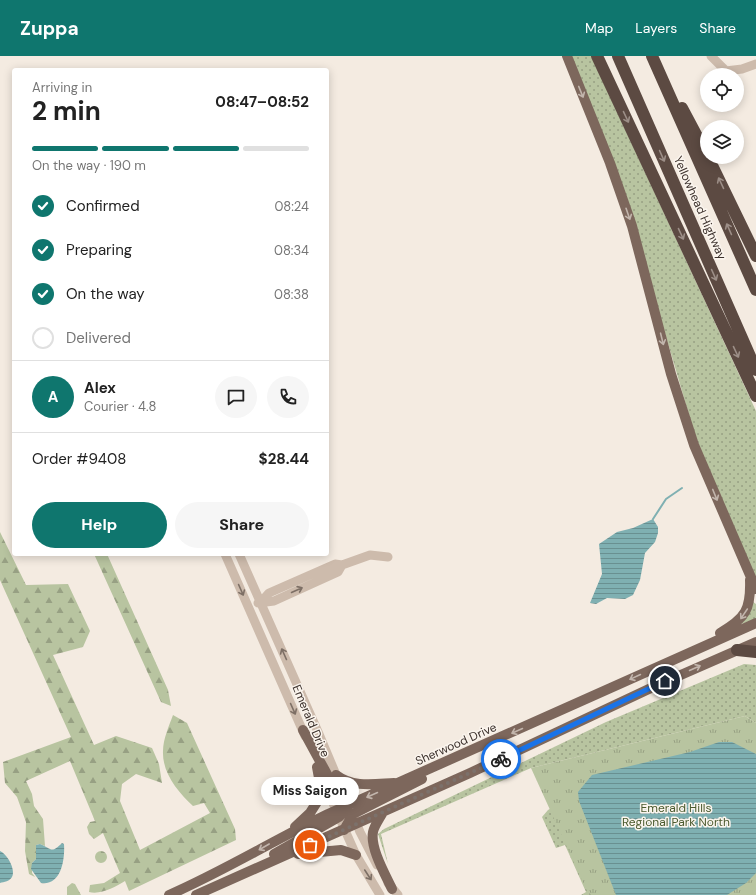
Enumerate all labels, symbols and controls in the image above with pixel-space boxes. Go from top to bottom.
text: Zuppa [20,16,79,41]
text: Map [585,19,613,37]
text: Layers [635,19,677,37]
text: Share [699,19,736,37]
map controls [700,68,744,164]
button: locate [700,68,744,112]
text: Arriving in [32,79,92,96]
one-way arrow [578,86,586,98]
text: 08:47–08:52 [215,92,309,112]
text: 2 min [32,94,101,128]
one-way arrow [623,110,630,122]
button: layers [700,120,744,164]
one-way arrow [659,149,666,161]
street label: Yellowhead Highway [670,154,730,263]
text: On the way · 190 m [32,157,146,174]
one-way arrow [716,178,724,190]
icon: check [32,195,54,217]
text: Confirmed [66,196,140,216]
text: 08:24 [274,198,309,215]
one-way arrow [624,207,632,219]
one-way arrow [725,223,732,235]
one-way arrow [678,228,685,240]
icon: check [32,239,54,261]
text: Preparing [66,240,132,260]
text: 08:34 [274,242,309,259]
one-way arrow [711,268,718,280]
icon: check [32,283,54,305]
text: On the way [66,284,145,304]
text: 08:38 [274,286,309,303]
text: Delivered [66,328,131,348]
one-way arrow [659,332,666,345]
one-way arrow [733,346,740,358]
button: chat [215,376,257,418]
button: phone [267,376,309,418]
text: Alex [84,378,116,398]
text: A [48,387,58,407]
text: Courier · 4.8 [84,398,156,415]
text: Order #9408 [32,449,126,469]
text: $28.44 [259,449,309,469]
one-way arrow [711,489,719,501]
button: Help [32,502,167,548]
button: Share [175,502,309,548]
one-way arrow [238,583,245,595]
one-way arrow [291,586,303,593]
one-way arrow [740,608,748,619]
one-way arrow [280,649,287,661]
pin [648,664,682,698]
one-way arrow [689,664,701,672]
icon: home [654,670,676,692]
one-way arrow [630,674,642,681]
street label: Emerald Drive [289,682,333,760]
one-way arrow [290,702,297,714]
street label: Sherwood Drive [413,719,499,769]
one-way arrow [511,728,523,735]
courier [481,739,521,779]
icon: bike [490,748,512,770]
callout: Miss Saigon [261,777,359,805]
text: Miss Saigon [273,782,347,799]
one-way arrow [367,791,379,799]
park label: Emerald Hills Regional Park North [622,800,730,830]
pin [293,828,327,862]
icon: bag [299,834,321,856]
one-way arrow [258,843,270,851]
one-way arrow [364,869,372,881]

